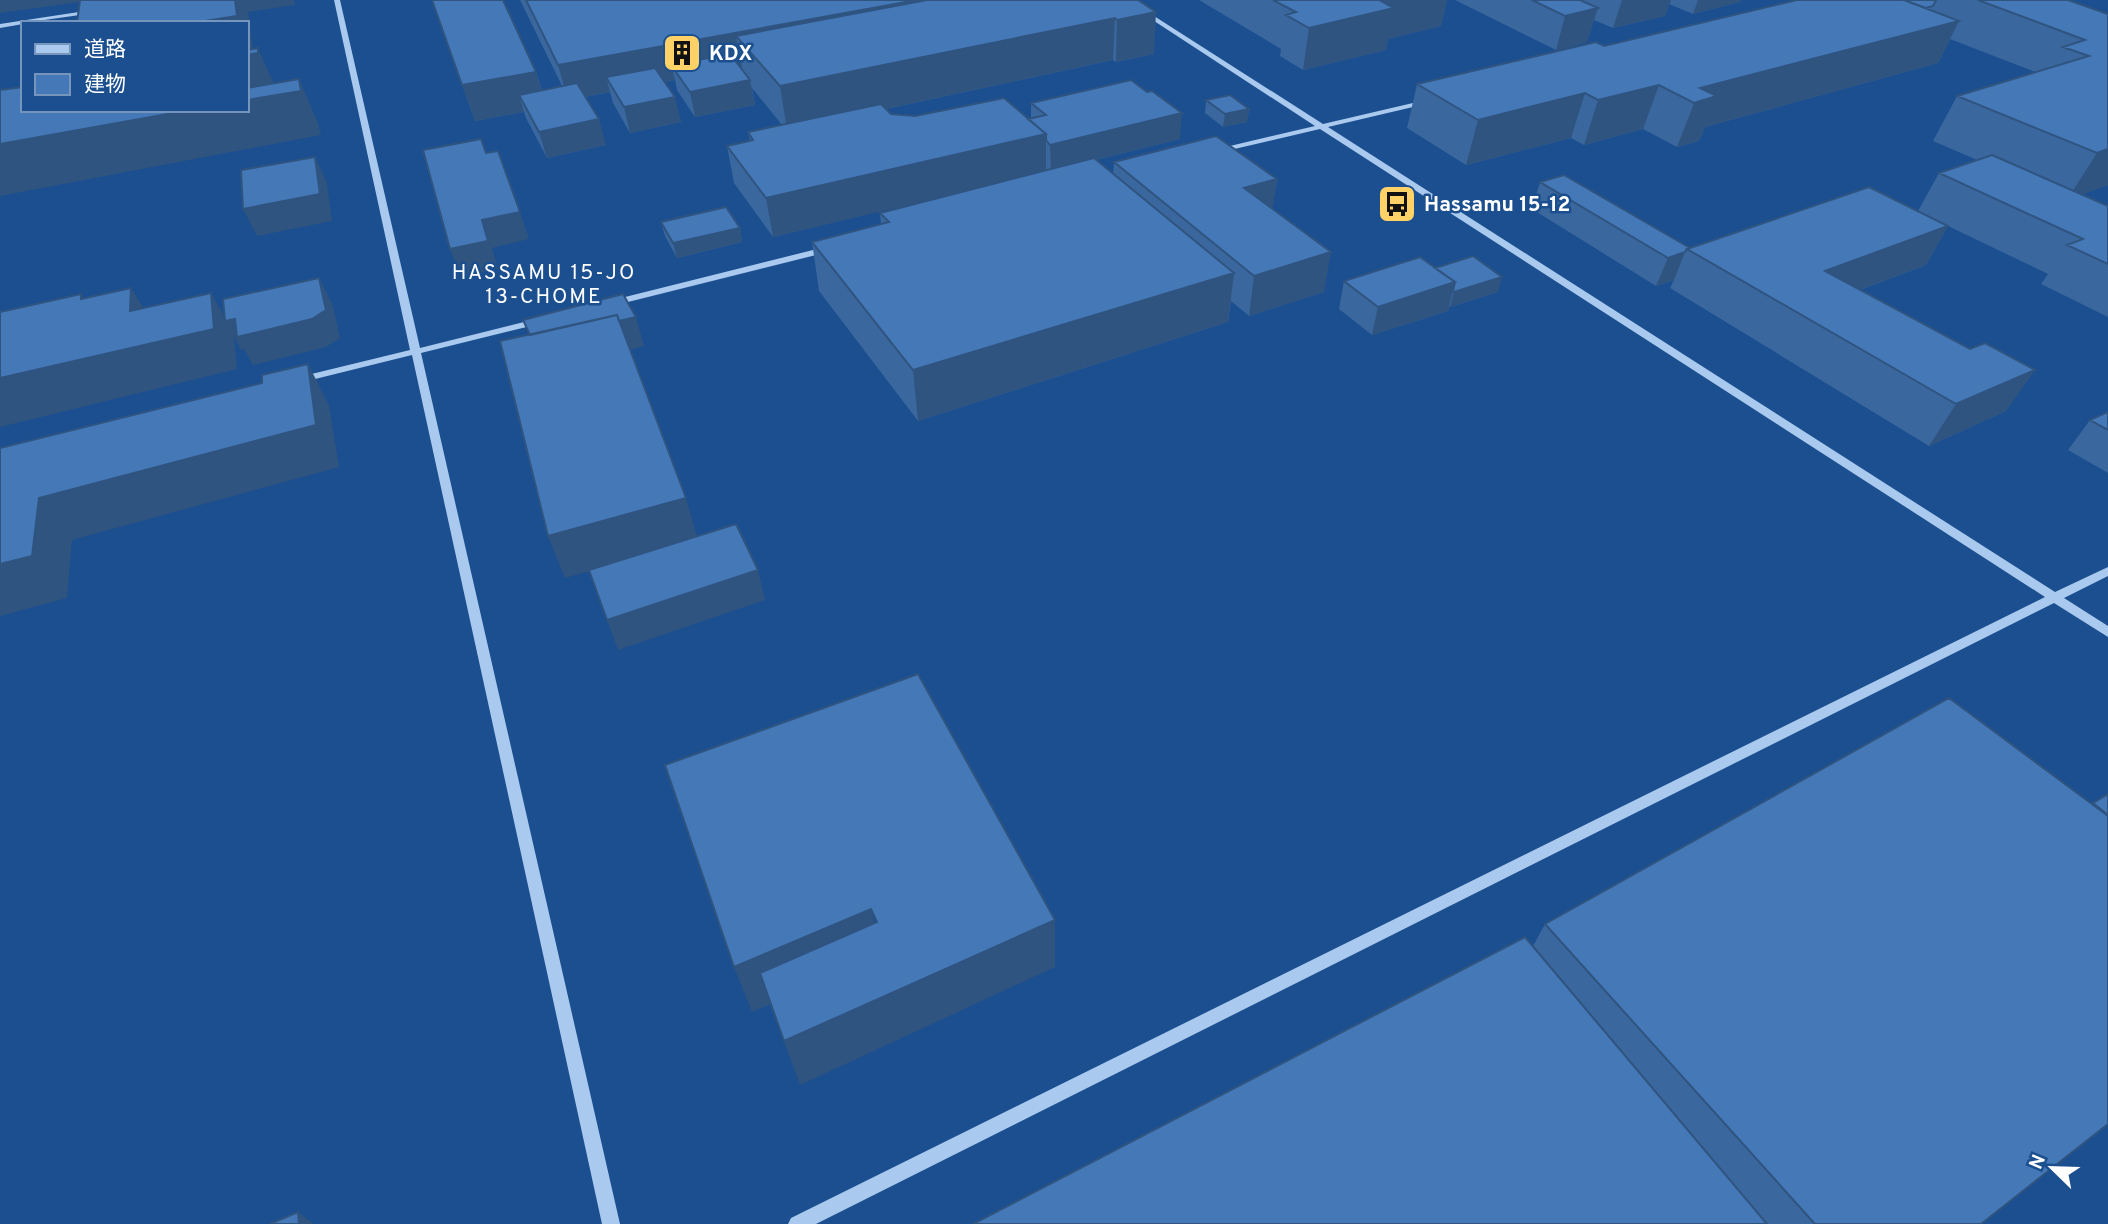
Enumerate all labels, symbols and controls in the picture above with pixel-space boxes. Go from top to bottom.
legend [21,21,248,112]
building icon: KDX [661,32,703,74]
text: 道路 [84,37,126,64]
place label: KDX [709,41,752,68]
text: 建物 [84,72,126,99]
bus stop icon: Hassamu 15-12 [1376,183,1418,225]
place label: Hassamu 15-12 [1424,192,1570,219]
district label: HASSAMU 15-JO 13-CHOME [452,260,636,311]
north arrow [2017,1133,2087,1203]
text: N [2024,1151,2052,1173]

